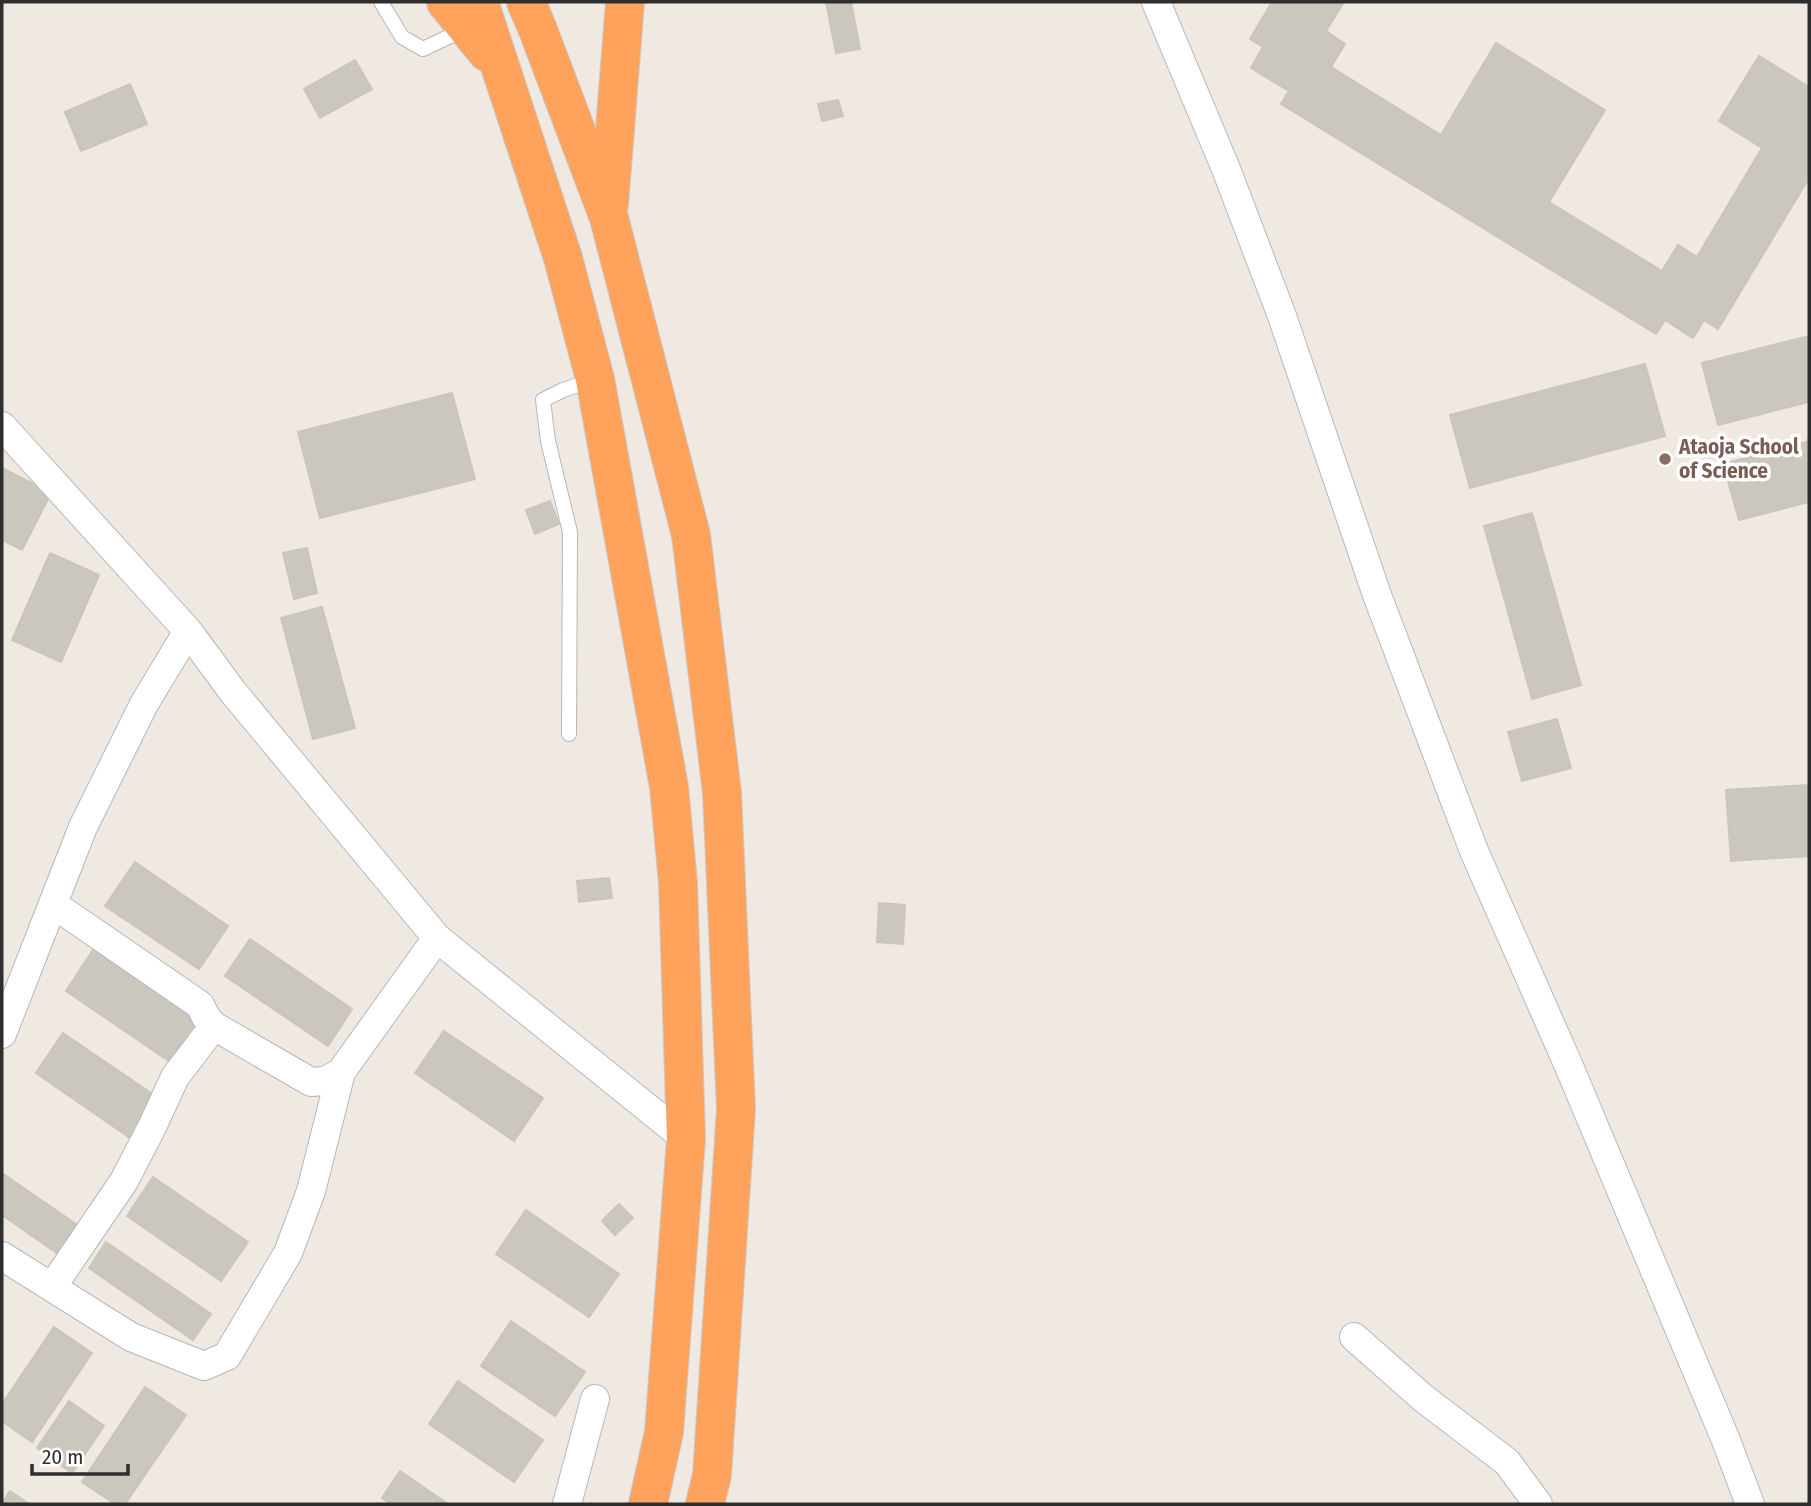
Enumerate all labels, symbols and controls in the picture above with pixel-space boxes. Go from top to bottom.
place label: Ataoja School of Science [1678,434,1799,484]
marker: Ataoja School of Science [1657,451,1673,467]
scale bar [32,1432,128,1476]
text: 20 m [42,1444,83,1470]

